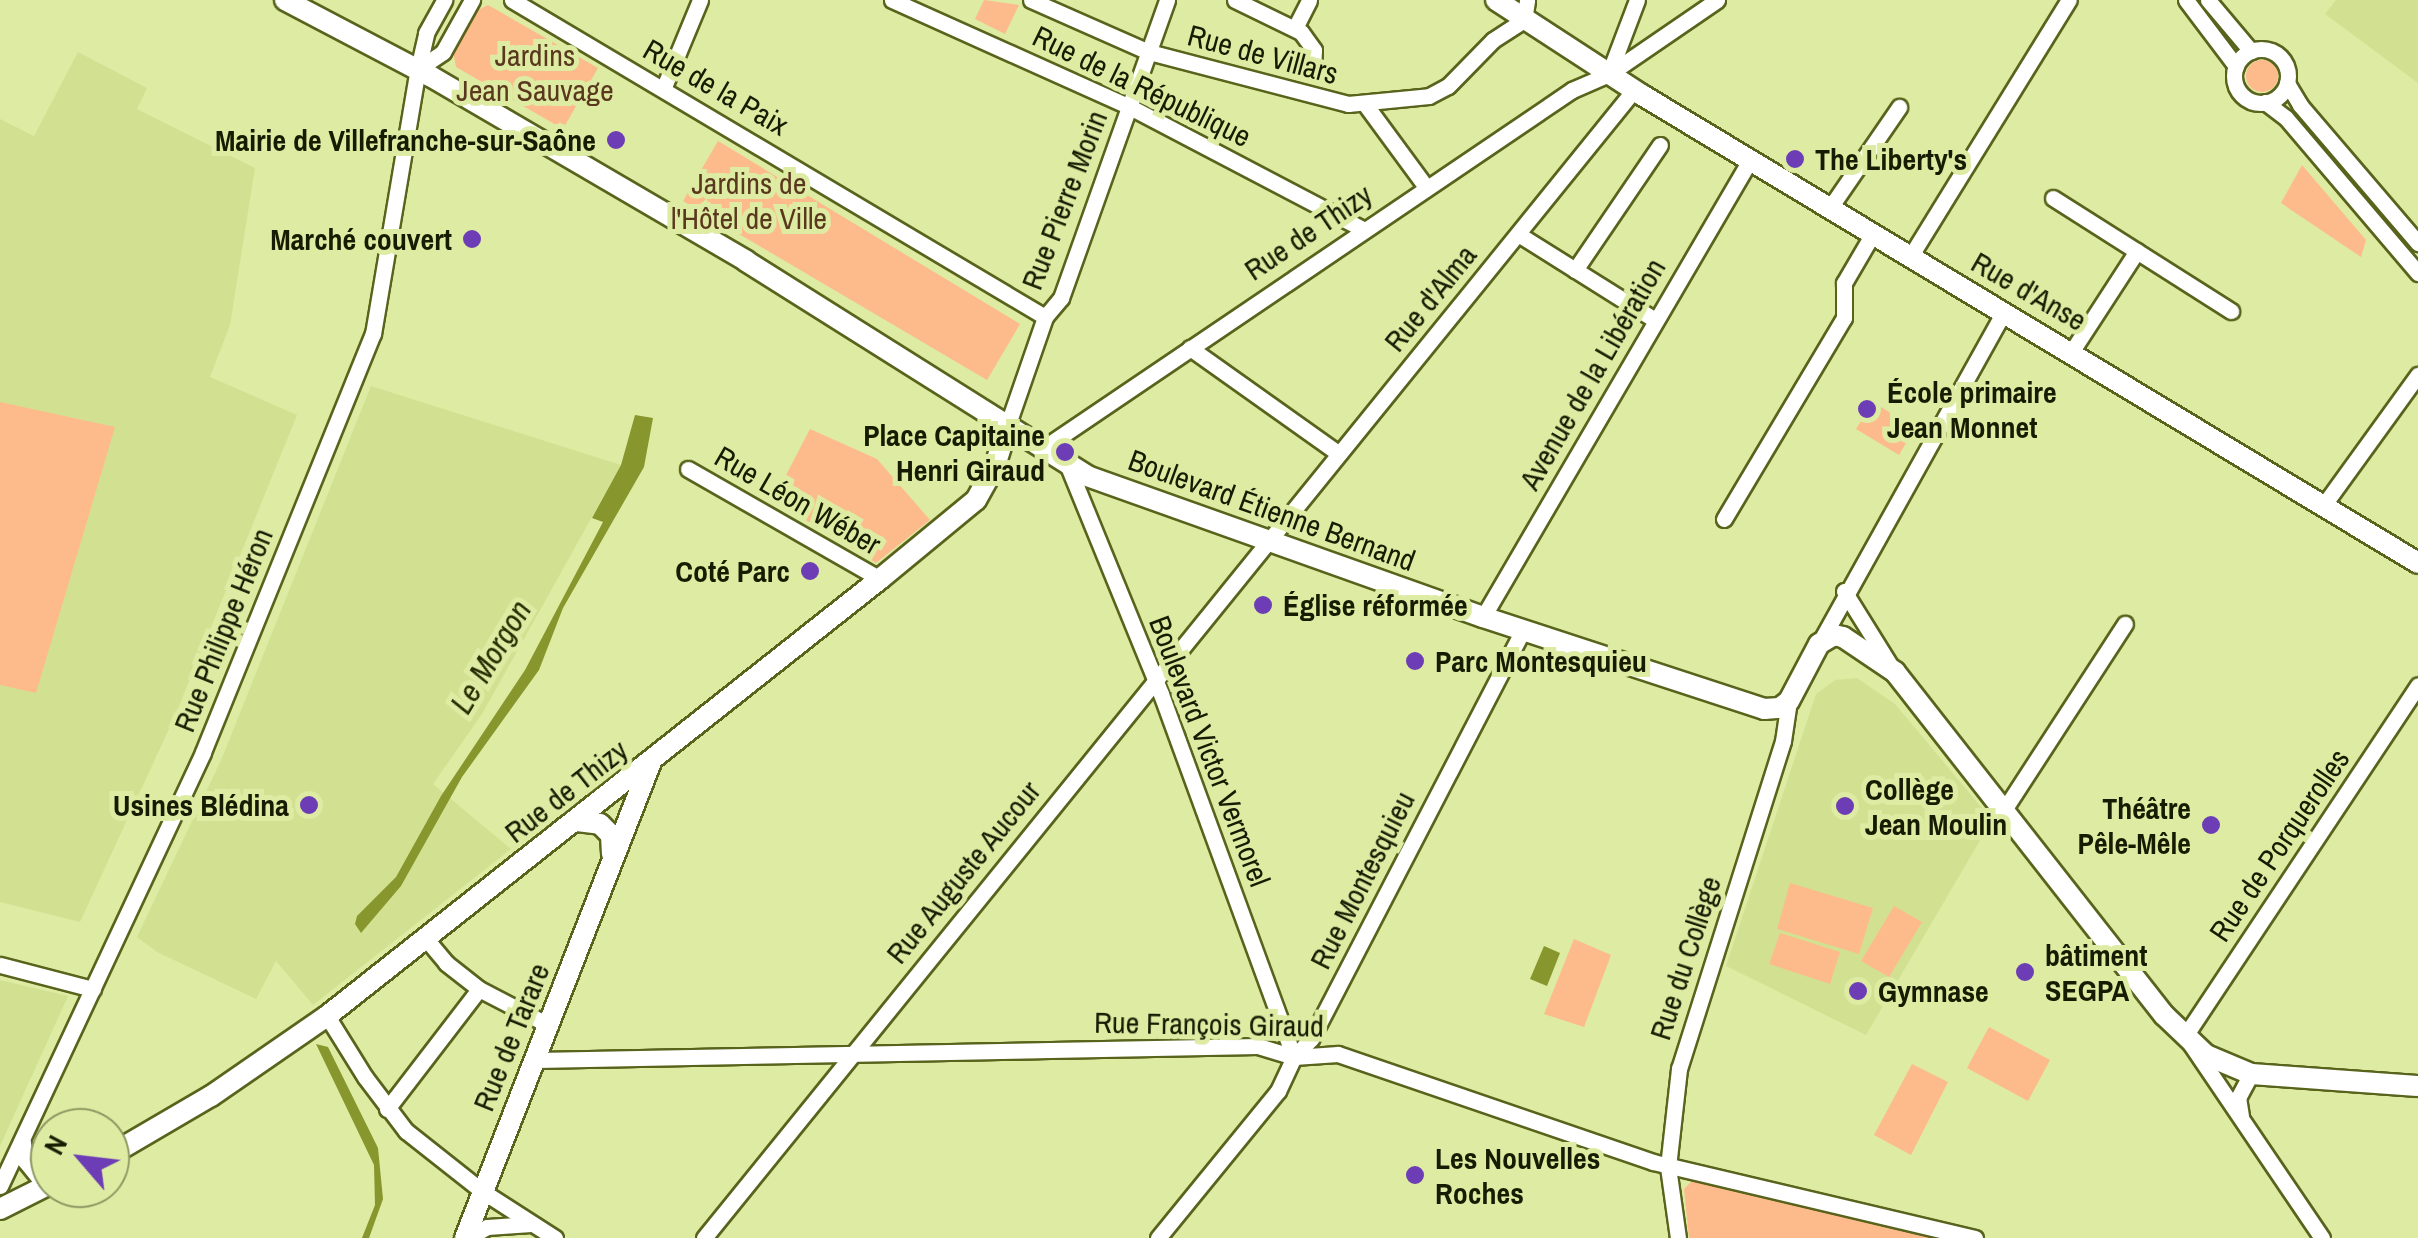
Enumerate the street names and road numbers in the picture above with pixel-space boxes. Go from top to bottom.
street label: Rue de Villars [1184,17,1342,91]
street label: Rue de la République [1027,18,1257,154]
street label: Rue de la Paix [637,31,795,143]
street label: Rue Pierre Morin [1013,105,1115,295]
street label: Rue de Thizy [1237,176,1379,288]
street label: Rue d'Alma [1376,238,1484,358]
street label: Rue d'Anse [1965,244,2093,338]
street label: Avenue de la Libération [1511,252,1673,496]
street label: Rue Léon Wéber [709,438,887,562]
street label: Boulevard Étienne Bernand [1124,441,1420,579]
street label: Rue Philippe Héron [166,523,280,737]
street label: Boulevard Victor Vermorel [1142,611,1278,891]
street label: Rue de Thizy [497,732,635,850]
street label: Rue de Porquerolles [2201,742,2357,948]
street label: Rue Auguste Aucour [878,772,1048,972]
street label: Rue Montesquieu [1302,785,1422,975]
street label: Rue du Collège [1642,872,1728,1044]
street label: Rue de Tarare [465,958,557,1116]
street label: Rue François Giraud [1094,1004,1324,1044]

